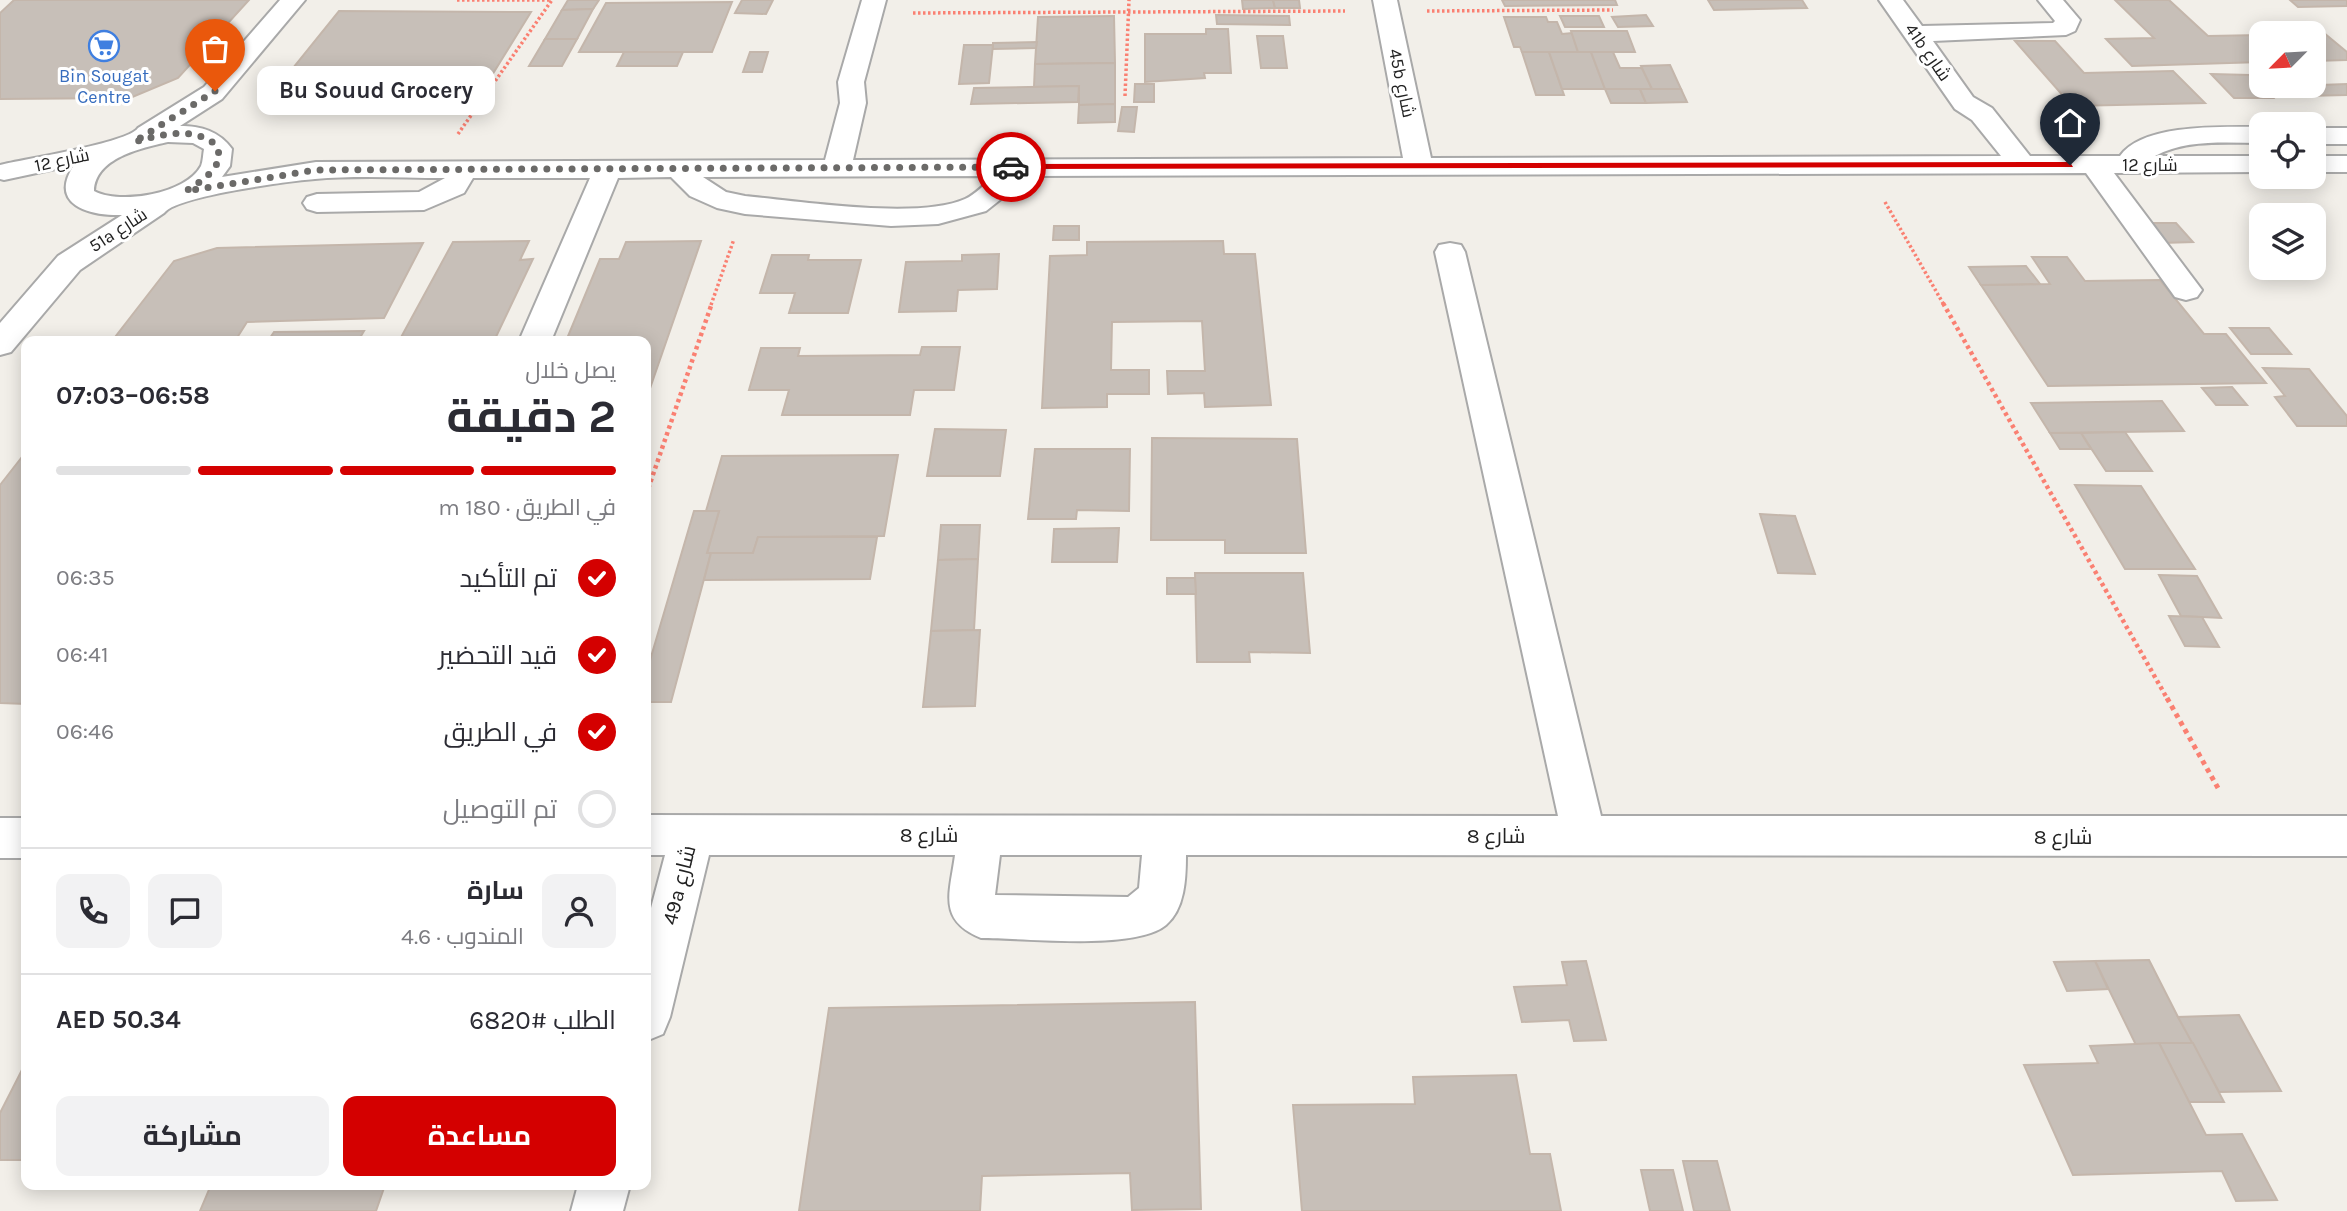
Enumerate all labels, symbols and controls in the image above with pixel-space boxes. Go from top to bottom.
pin [185,19,245,91]
street label: 41b شارع [1899,19,1956,86]
north arrow [2249,21,2326,98]
map controls [2249,21,2326,280]
supermarket icon: Bin Sougat Centre [87,29,121,63]
icon: bag [196,30,234,68]
street label: 45b شارع [1383,46,1420,120]
place label: Bin Sougat Centre [59,65,149,108]
callout: Bu Souud Grocery [257,66,495,116]
text: Bu Souud Grocery [279,77,473,104]
pin [2040,93,2100,165]
icon: home [2051,104,2089,142]
button: locate [2249,112,2326,189]
courier [976,132,1046,202]
street label: شارع 12 [33,143,92,178]
icon: car [992,148,1030,186]
street label: شارع 12 [2122,154,2178,177]
street label: 51a شارع [85,203,152,258]
button: layers [2249,203,2326,280]
text: يصل خلال [525,357,616,384]
text: 06:58–07:03 [56,380,210,411]
text: 2 دقيقة [446,390,616,444]
text: في الطريق · 180 m [438,494,616,521]
icon: check [578,559,616,597]
text: تم التأكيد [459,563,557,594]
text: 06:35 [56,564,115,591]
icon: check [578,636,616,674]
text: قيد التحضير [438,640,557,671]
text: 06:41 [56,641,109,668]
icon: check [578,713,616,751]
text: في الطريق [444,717,557,748]
text: 06:46 [56,718,114,745]
text: تم التوصيل [443,794,557,825]
street label: شارع 8 [900,823,958,849]
street label: شارع 8 [1467,824,1525,850]
street label: شارع 8 [2034,825,2092,851]
street label: 49a شارع [658,843,702,928]
button: phone [56,874,130,948]
button: chat [148,874,222,948]
button: person [542,874,616,948]
text: سارة [467,875,524,906]
text: المندوب · 4.6 [401,923,524,950]
text: AED 50.34 [56,1004,181,1035]
text: الطلب #6820 [469,1005,616,1036]
button: مشاركة [56,1096,329,1176]
button: مساعدة [343,1096,616,1176]

